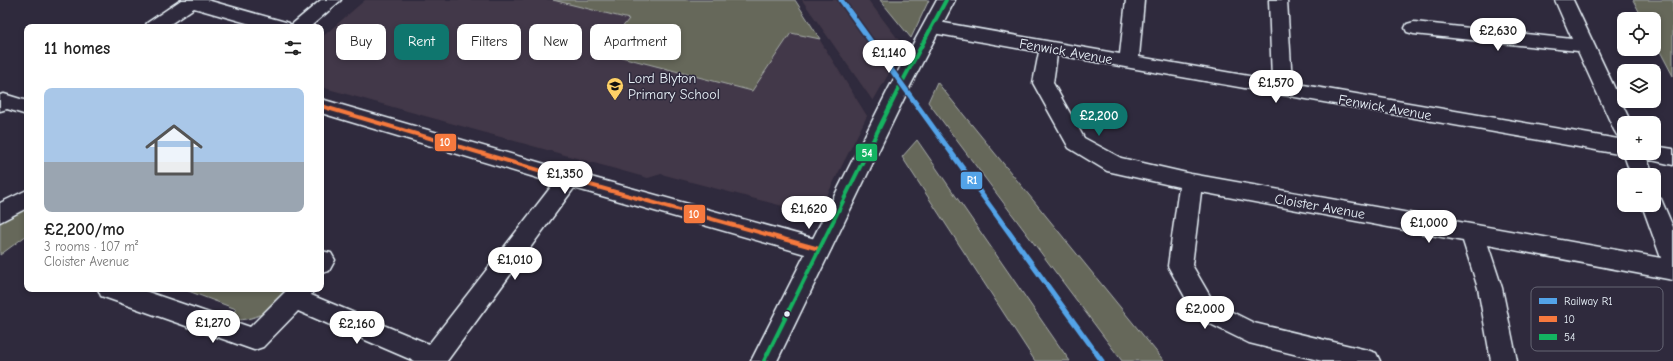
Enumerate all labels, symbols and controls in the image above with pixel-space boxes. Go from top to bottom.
map controls [1617,12,1661,212]
button: locate [1617,12,1661,56]
pin: £2,630 [1465,18,1531,52]
text: £2,630 [1479,23,1517,38]
chip: Buy [336,24,386,60]
chip: Rent [394,24,449,60]
chip: Filters [457,24,521,60]
chip: New [529,24,582,60]
chip: Apartment [590,24,681,60]
street label: Fenwick Avenue [1018,35,1114,68]
icon: filters [282,37,304,59]
text: 11 homes [44,39,110,58]
pin: £1,140 [856,40,922,74]
text: £1,140 [872,45,906,60]
button: layers [1617,64,1661,108]
place label: Lord Blyton Primary School [628,70,720,103]
pin: £1,570 [1243,70,1309,104]
text: £1,570 [1258,75,1294,90]
school or university icon: Lord Blyton Primary School [605,76,625,101]
street label: Fenwick Avenue [1337,91,1433,124]
pin: £2,200 [1066,103,1132,137]
text: £2,200 [1080,108,1118,123]
icon: home [138,114,210,186]
button: + [1617,116,1661,160]
line badge: 10 [434,133,457,152]
text: 10 [440,136,450,149]
line badge: 54 [855,143,878,162]
text: 54 [862,147,873,160]
pin: £1,350 [532,161,598,195]
text: £1,350 [547,166,583,181]
button: − [1617,168,1661,212]
line badge: R1 [960,171,983,190]
text: R1 [967,174,977,187]
street label: Cloister Avenue [1273,190,1366,223]
pin: £1,620 [776,196,842,230]
text: £1,620 [791,201,827,216]
line badge: 10 [683,204,706,224]
text: 10 [689,208,699,221]
pin: £1,000 [1396,210,1462,244]
text: £1,000 [1410,215,1448,230]
text: £2,200/mo [44,220,125,239]
text: 3 rooms · 107 m² [44,239,138,254]
pin: £1,010 [482,247,548,281]
text: £1,010 [497,252,533,267]
text: Cloister Avenue [44,254,129,269]
legend [1531,287,1663,351]
text: Railway R1 [1564,295,1613,308]
pin: £2,000 [1172,296,1238,330]
text: £2,000 [1185,301,1225,316]
unlabelled marker [782,309,792,319]
pin: £1,270 [180,310,246,344]
pin: £2,160 [324,311,390,345]
text: 10 [1564,313,1575,326]
text: £1,270 [195,315,231,330]
text: £2,160 [339,316,375,331]
text: 54 [1564,331,1575,344]

